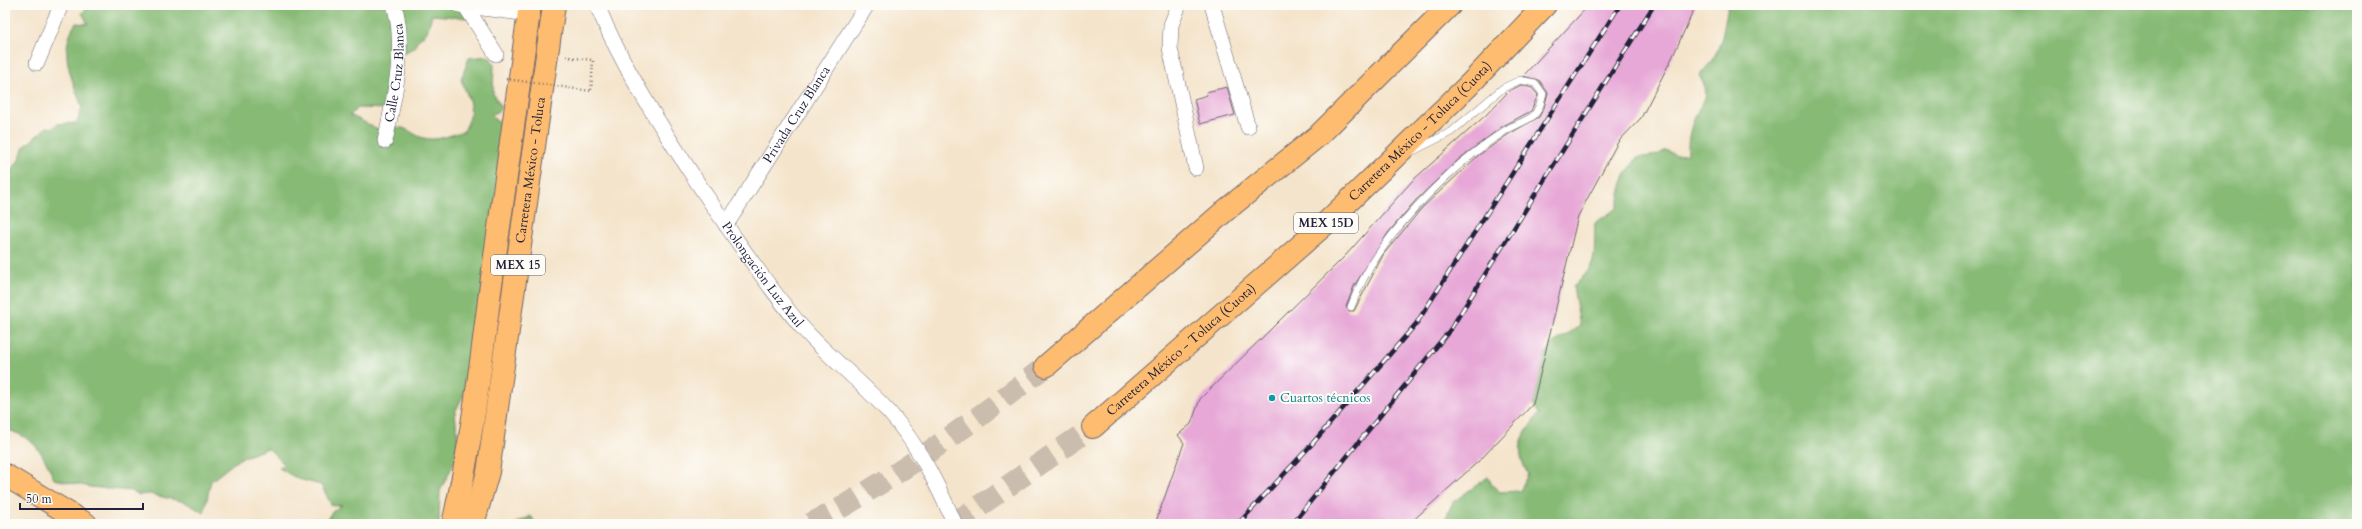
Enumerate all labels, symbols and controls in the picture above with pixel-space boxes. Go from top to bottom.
street label: Calle Cruz Blanca [380,22,409,124]
street label: Carretera México - Toluca (Cuota) [1345,58,1496,205]
street label: Privada Cruz Blanca [759,62,835,167]
street label: Carretera México - Toluca [511,95,550,244]
road number: MEX 15D [1294,213,1358,233]
street label: Prolongación Luz Azul [717,218,808,332]
road number: MEX 15 [491,255,545,275]
street label: Carretera México - Toluca (Cuota) [1102,280,1260,420]
place label: Cuartos técnicos [1280,389,1371,407]
marker: Cuartos técnicos [1267,393,1277,403]
scale bar [20,485,143,511]
text: 50 m [26,491,53,507]

